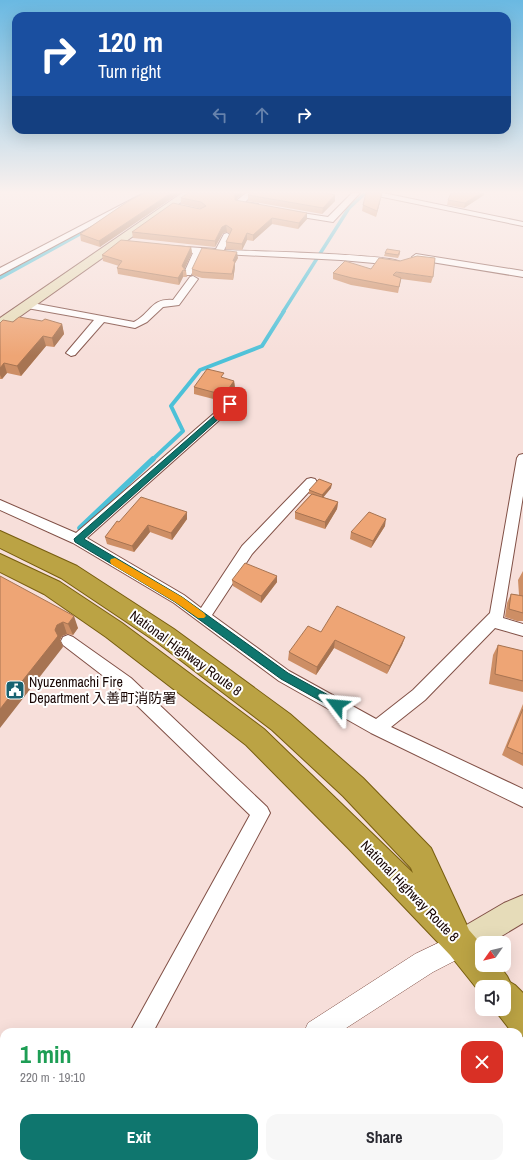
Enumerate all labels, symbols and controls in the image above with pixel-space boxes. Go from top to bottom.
text: 120 m [98,23,163,61]
icon: right [32,28,84,80]
text: Turn right [98,59,161,84]
icon: left [209,104,231,126]
icon: ahead [251,104,273,126]
icon: right [293,104,315,126]
pin [213,387,247,421]
icon: arrive [219,393,241,415]
street label: National Highway Route 8 [126,606,246,700]
place label: Nyuzenmachi Fire Department 入善町消防署 [29,673,176,707]
public building icon: Nyuzenmachi Fire Department 入善町消防署 [4,679,26,701]
position arrow [316,684,358,726]
street label: National Highway Route 8 [357,837,463,945]
north arrow [475,936,511,972]
map controls [475,936,511,1016]
button: sound [475,980,511,1016]
text: 1 min [20,1038,71,1070]
button: close [461,1041,503,1083]
text: 220 m · 19:10 [20,1069,85,1086]
button: Exit [20,1114,258,1160]
button: Share [266,1114,503,1160]

